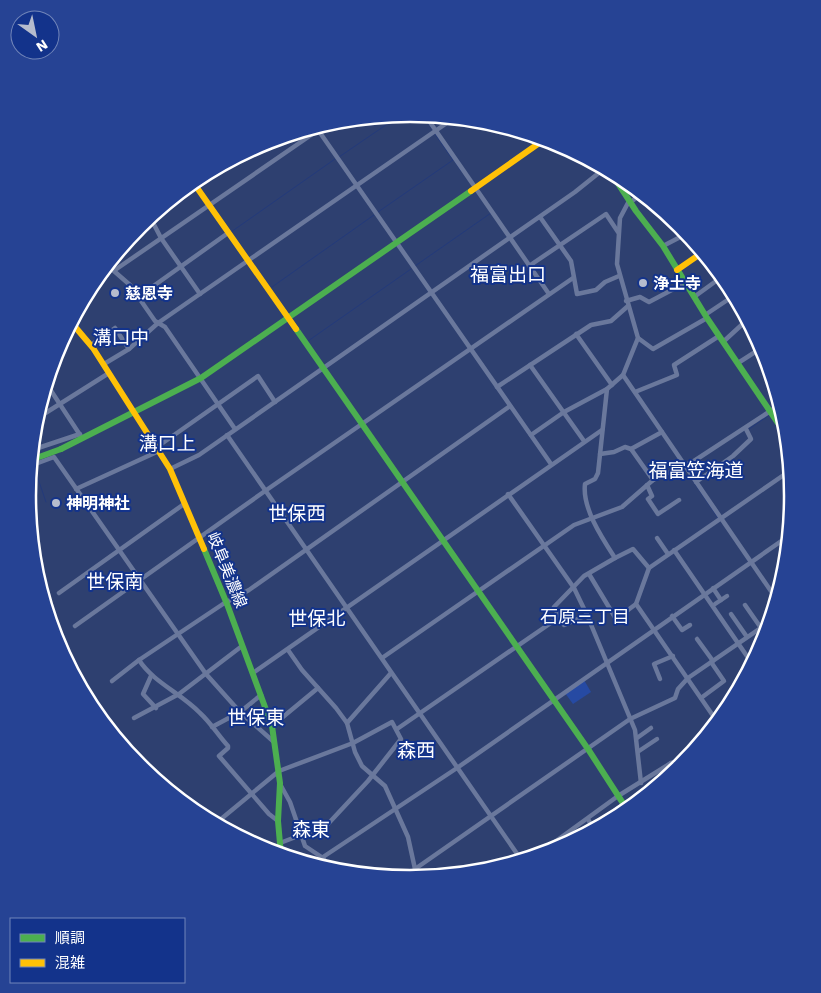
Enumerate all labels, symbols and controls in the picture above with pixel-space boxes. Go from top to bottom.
north arrow [10,10,60,60]
text: N [33,36,51,55]
district label: 福富出口 [470,263,546,286]
place label: 浄土寺 [653,274,701,293]
marker: 浄土寺 [637,277,649,289]
place label: 慈恩寺 [125,284,173,303]
marker: 慈恩寺 [109,287,121,299]
district label: 溝口中 [92,326,150,349]
district label: 溝口上 [138,432,196,455]
district label: 福富笠海道 [648,459,744,482]
place label: 神明神社 [66,494,130,513]
marker: 神明神社 [50,497,62,509]
district label: 世保西 [268,502,326,525]
street label: 岐阜美濃線 [203,529,251,611]
district label: 世保南 [86,570,144,593]
district label: 石原三丁目 [540,606,630,627]
district label: 世保北 [288,607,346,630]
district label: 世保東 [227,706,285,729]
district label: 森西 [397,739,435,762]
district label: 森東 [292,818,330,841]
legend [10,918,185,983]
text: 順調 [55,929,85,947]
text: 混雑 [55,954,85,972]

